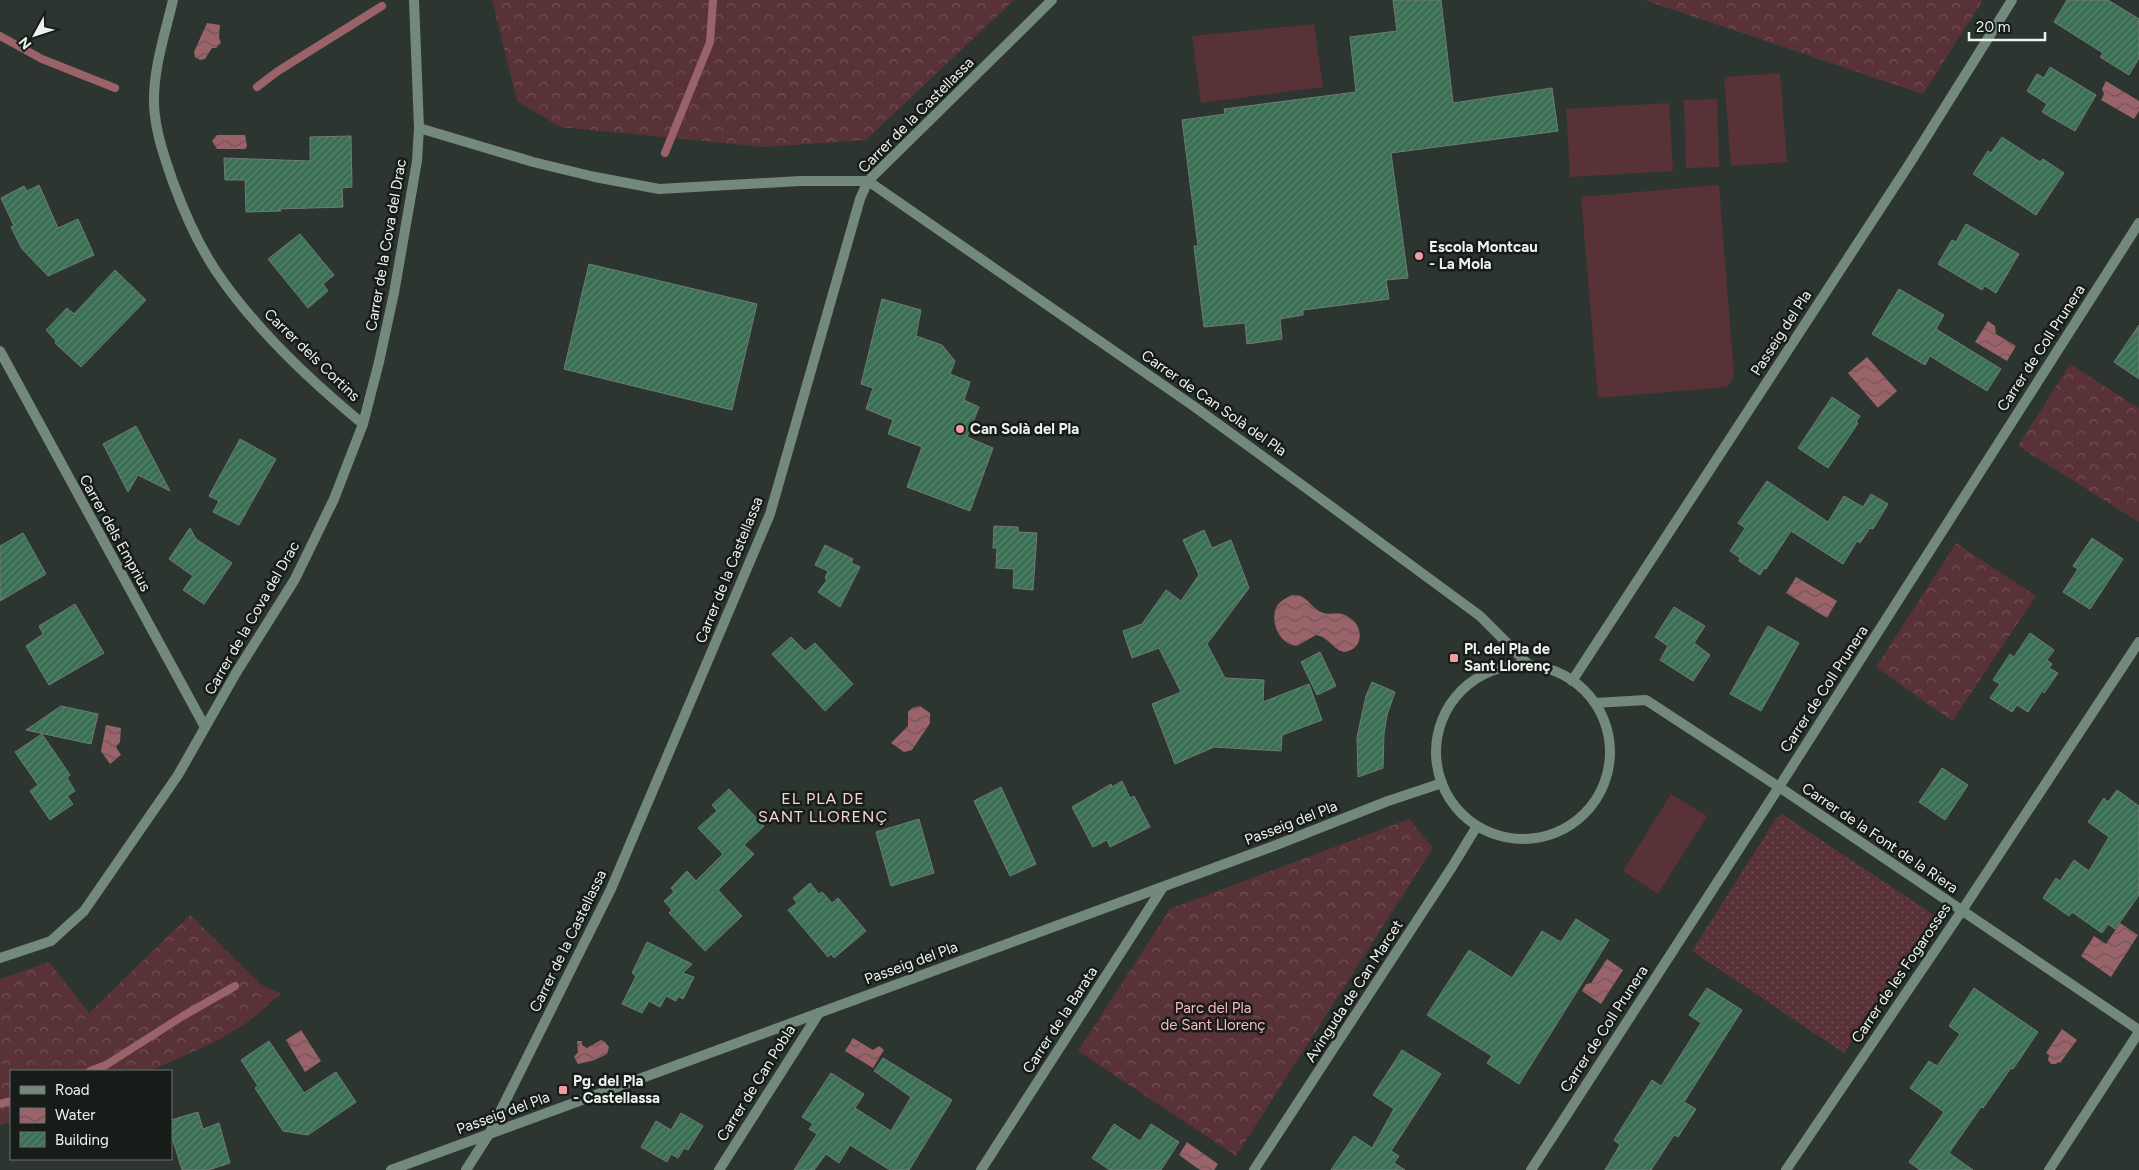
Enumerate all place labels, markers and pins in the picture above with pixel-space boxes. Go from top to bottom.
place label: Escola Montcau - La Mola [1429,238,1538,273]
marker: Escola Montcau - La Mola [1413,250,1425,262]
place label: Can Solà del Pla [970,420,1079,438]
marker: Can Solà del Pla [954,423,966,435]
place label: Pl. del Pla de Sant Llorenç [1464,640,1551,675]
marker: Pl. del Pla de Sant Llorenç [1448,652,1460,664]
place label: Pg. del Pla - Castellassa [573,1072,660,1107]
marker: Pg. del Pla - Castellassa [557,1084,569,1096]

